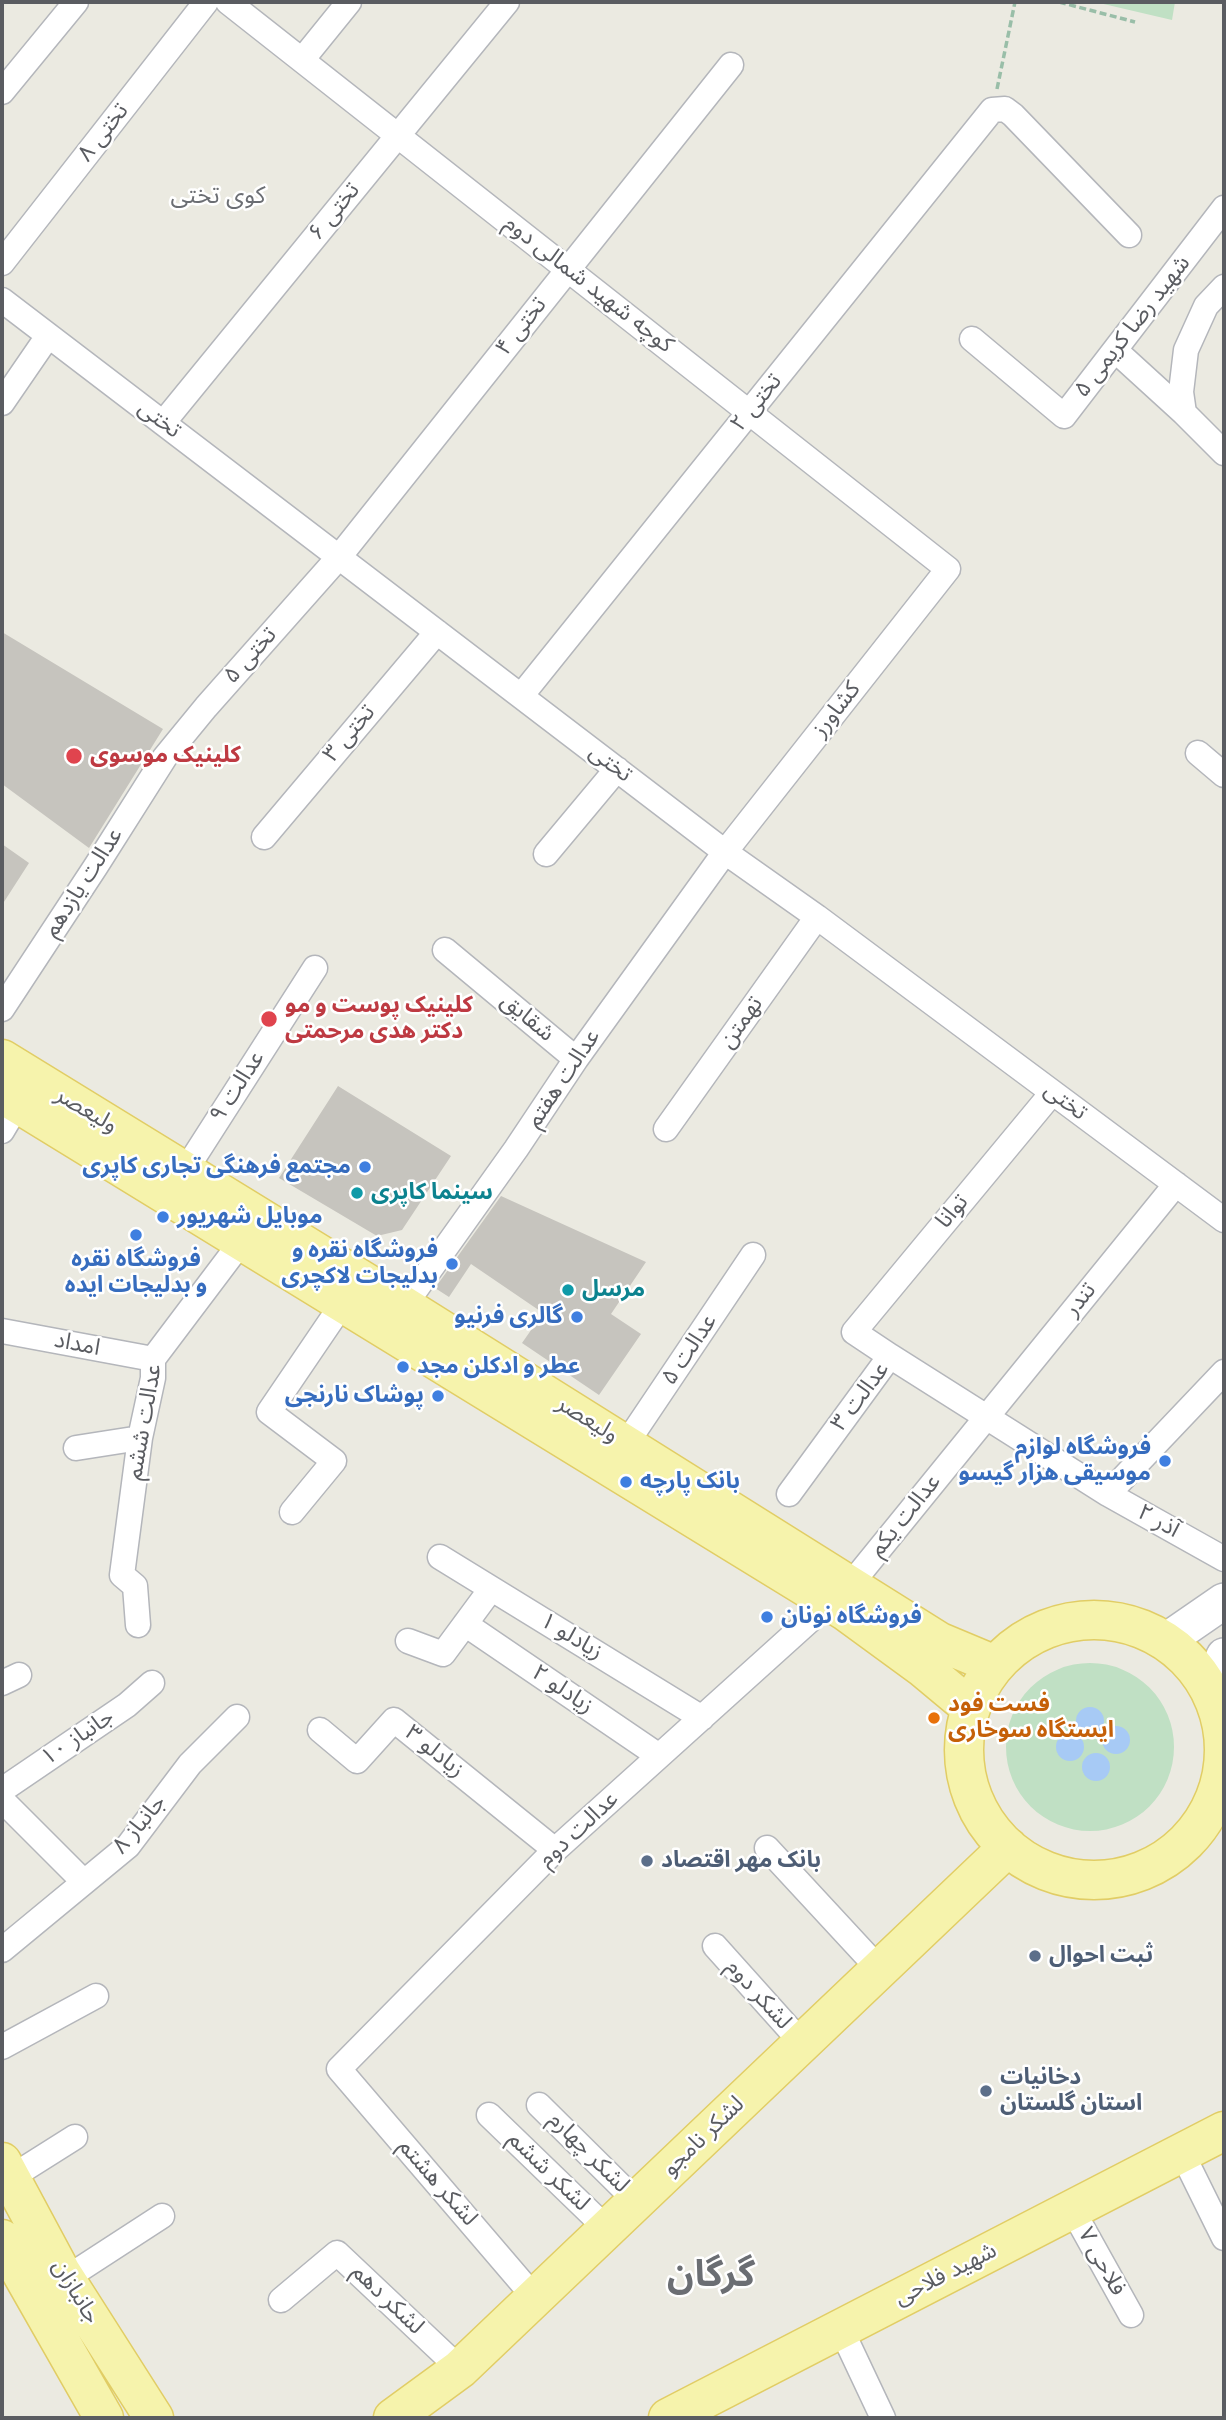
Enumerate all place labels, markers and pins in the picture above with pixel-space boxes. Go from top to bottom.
place label: کلینیک موسوی [90,742,241,770]
marker: کلینیک موسوی [64,746,84,766]
place label: کلینیک پوست و مو دکتر هدی مرحمتی [285,992,473,1046]
marker: کلینیک پوست و مو دکتر هدی مرحمتی [259,1009,279,1029]
place label: مجتمع فرهنگی تجاری کاپری [82,1153,351,1181]
marker: مجتمع فرهنگی تجاری کاپری [357,1159,373,1175]
place label: سینما کاپری [371,1179,493,1207]
marker: سینما کاپری [349,1185,365,1201]
place label: موبایل شهریور [177,1203,323,1231]
marker: موبایل شهریور [155,1209,171,1225]
marker: فروشگاه نقره و بدلیجات ایده [128,1227,144,1243]
place label: فروشگاه نقره و بدلیجات لاکچری [281,1237,438,1291]
place label: فروشگاه نقره و بدلیجات ایده [65,1246,207,1300]
marker: فروشگاه نقره و بدلیجات لاکچری [444,1256,460,1272]
place label: مرسل [582,1276,645,1304]
marker: مرسل [560,1282,576,1298]
place label: گالری فرنیو [454,1303,563,1331]
marker: گالری فرنیو [569,1309,585,1325]
place label: عطر و ادکلن مجد [417,1353,580,1381]
marker: عطر و ادکلن مجد [395,1359,411,1375]
place label: پوشاک نارنجی [285,1382,424,1410]
marker: پوشاک نارنجی [430,1388,446,1404]
place label: فروشگاه لوازم موسیقی هزار گیسو [958,1434,1151,1488]
marker: فروشگاه لوازم موسیقی هزار گیسو [1157,1453,1173,1469]
place label: بانک پارچه [640,1468,740,1496]
marker: بانک پارچه [618,1474,634,1490]
place label: فروشگاه نونان [781,1603,922,1631]
marker: فروشگاه نونان [759,1609,775,1625]
place label: فست فود ایستگاه سوخاری [948,1691,1114,1745]
marker: فست فود ایستگاه سوخاری [926,1710,942,1726]
place label: بانک مهر اقتصاد [661,1847,821,1875]
marker: بانک مهر اقتصاد [639,1853,655,1869]
place label: ثبت احوال [1049,1942,1153,1970]
marker: ثبت احوال [1027,1948,1043,1964]
place label: دخانیات استان گلستان [1000,2064,1142,2118]
marker: دخانیات استان گلستان [978,2083,994,2099]

